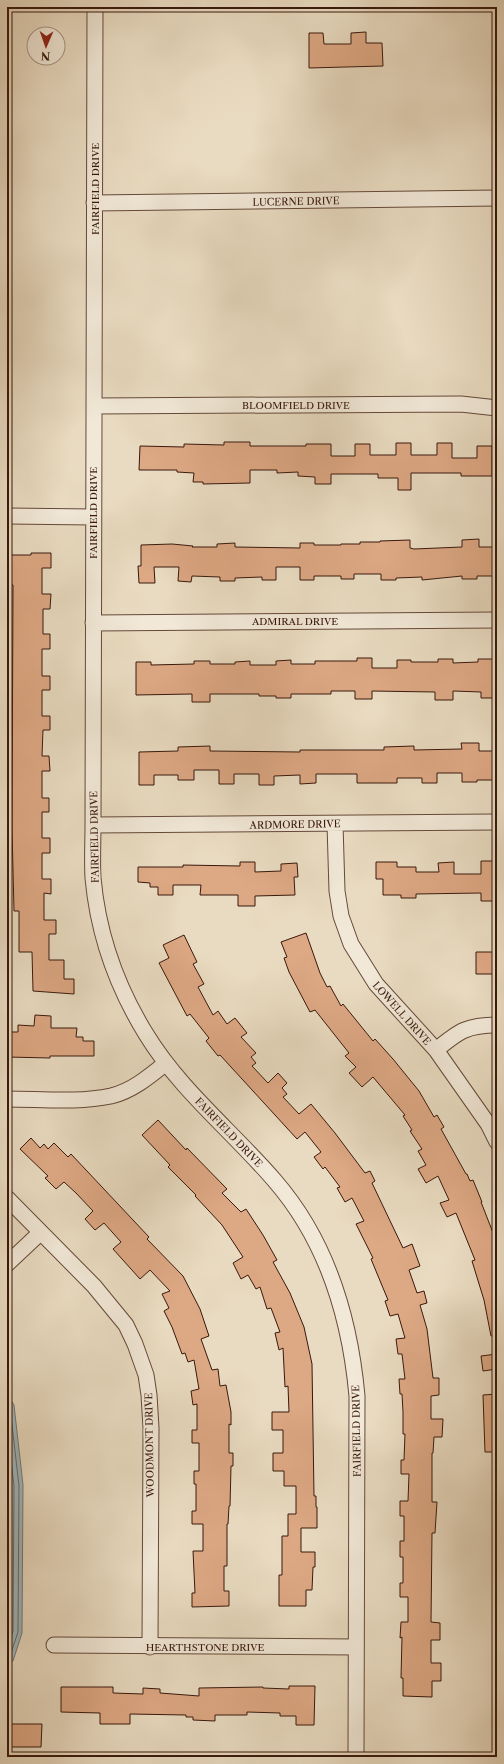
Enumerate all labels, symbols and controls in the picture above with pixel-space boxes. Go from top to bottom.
north arrow [26,26,66,66]
text: N [40,49,51,63]
street label: FAIRFIELD DRIVE [89,143,102,235]
street label: LUCERNE DRIVE [252,194,340,209]
street label: BLOOMFIELD DRIVE [242,399,350,412]
street label: FAIRFIELD DRIVE [87,467,100,559]
street label: ADMIRAL DRIVE [251,615,338,628]
street label: FAIRFIELD DRIVE [87,791,102,883]
street label: ARDMORE DRIVE [248,817,341,832]
street label: LOWELL DRIVE [370,979,434,1048]
street label: FAIRFIELD DRIVE [192,1095,265,1170]
street label: FAIRFIELD DRIVE [349,1385,364,1477]
street label: WOODMONT DRIVE [142,1392,157,1498]
street label: HEARTHSTONE DRIVE [146,1641,264,1654]

